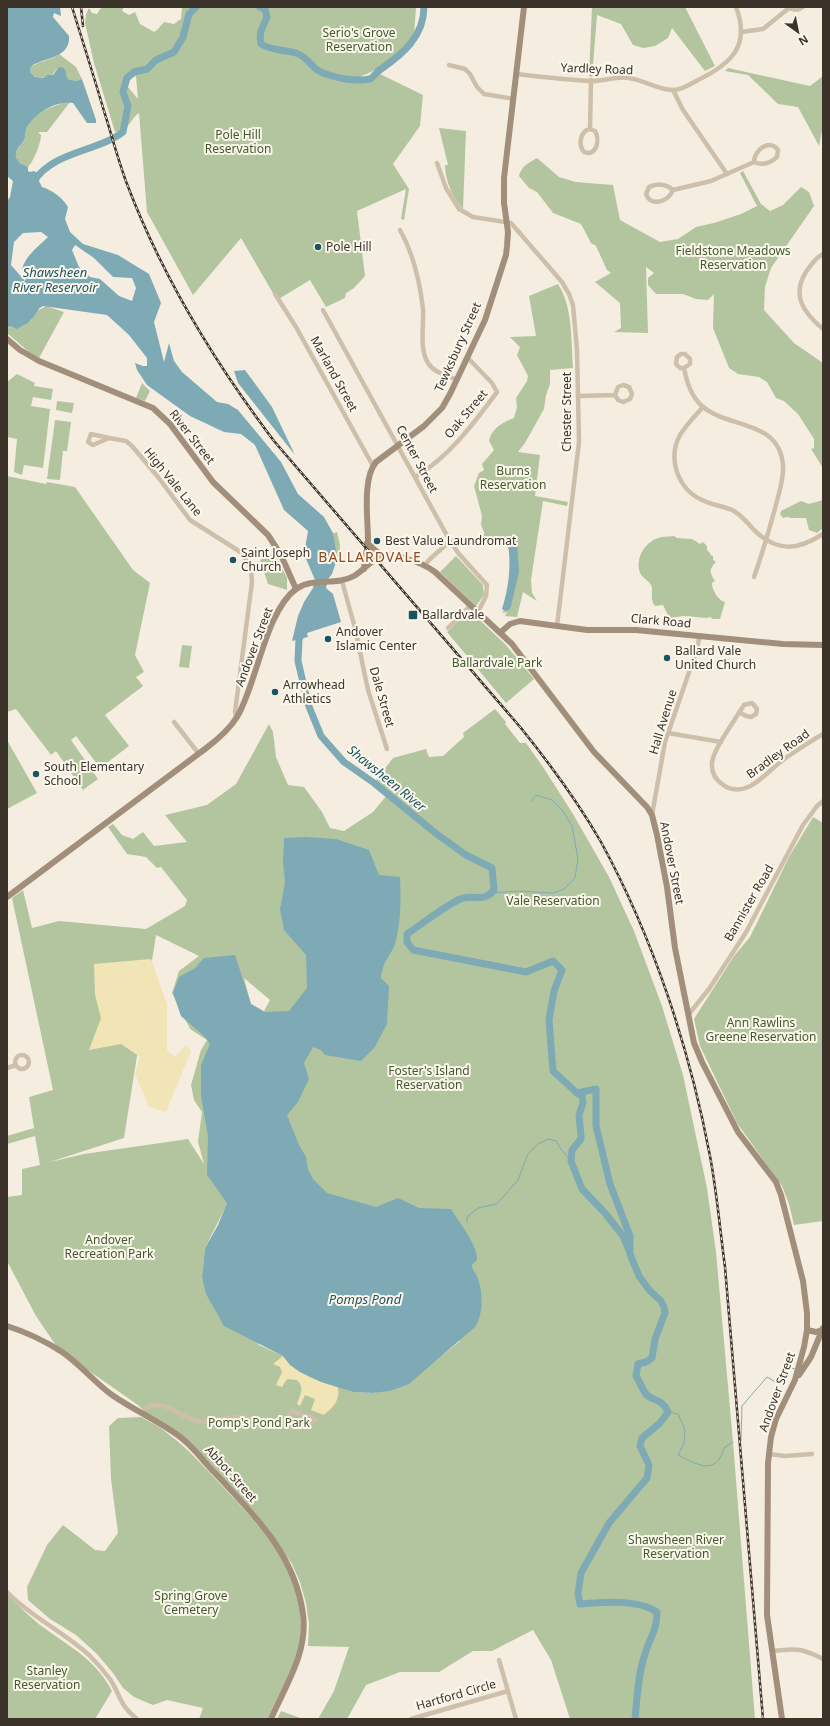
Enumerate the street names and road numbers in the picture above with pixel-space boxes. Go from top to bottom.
street label: Yardley Road [560,59,634,78]
street label: Tewksbury Street [430,299,485,394]
street label: Marland Street [307,333,363,415]
street label: Chester Street [558,371,575,452]
street label: Oak Street [440,385,492,442]
street label: River Street [166,406,220,468]
street label: Center Street [392,422,443,496]
street label: High Vale Lane [140,444,207,520]
street label: Andover Street [231,604,277,689]
street label: Clark Road [630,609,692,632]
street label: Dale Street [366,665,399,730]
street label: Hall Avenue [645,687,681,756]
street label: Bradley Road [743,725,813,782]
street label: Andover Street [656,820,689,906]
street label: Bannister Road [720,861,777,944]
street label: Andover Street [754,1349,799,1434]
street label: Abbot Street [201,1442,262,1506]
street label: Hartford Circle [414,1675,498,1714]

